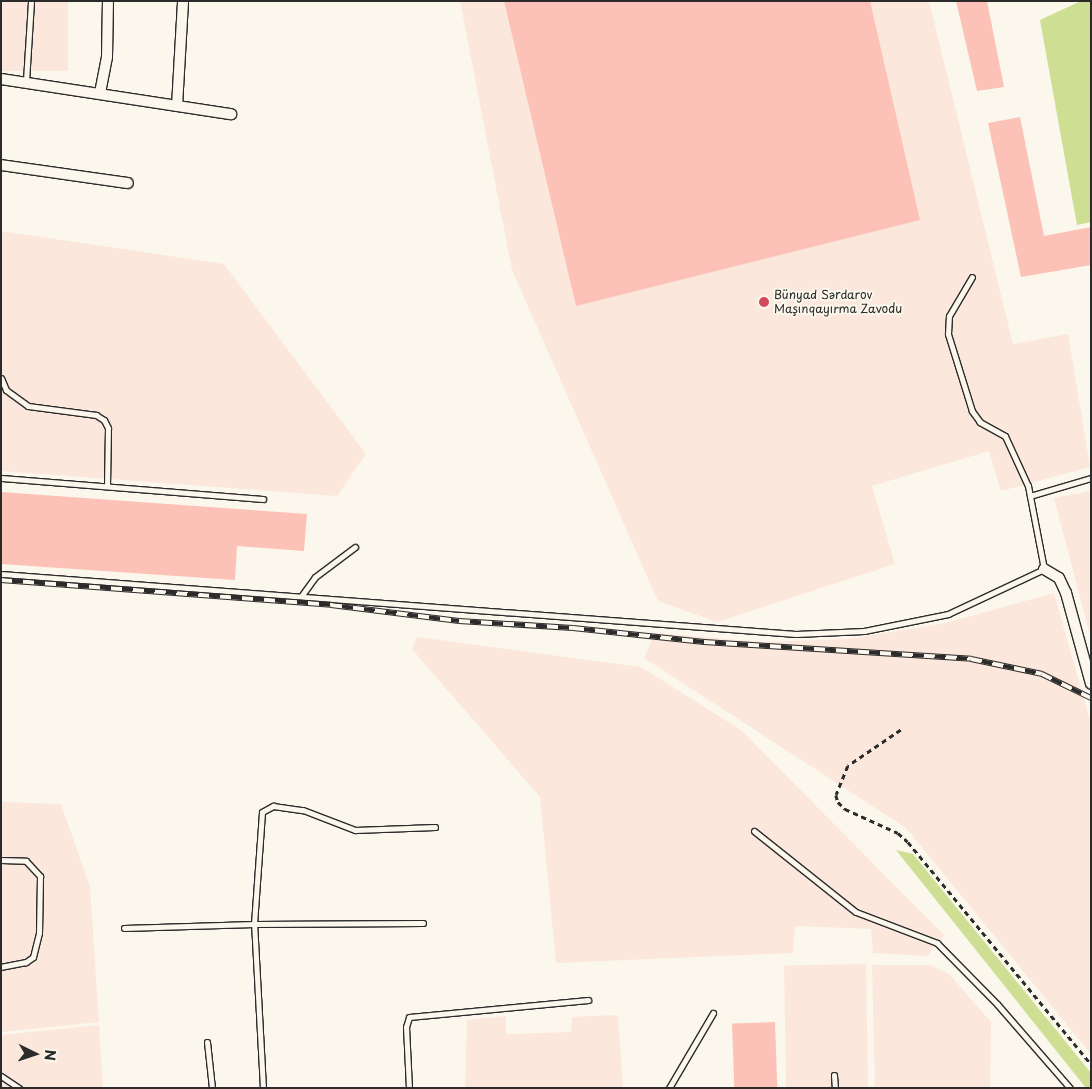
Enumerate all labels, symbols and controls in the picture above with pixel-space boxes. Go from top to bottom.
place label: Bünyad Sərdarov Maşınqayırma Zavodu [774,288,903,316]
marker: Bünyad Sərdarov Maşınqayırma Zavodu [758,296,770,308]
north arrow [10,1029,60,1079]
text: N [40,1049,61,1061]

